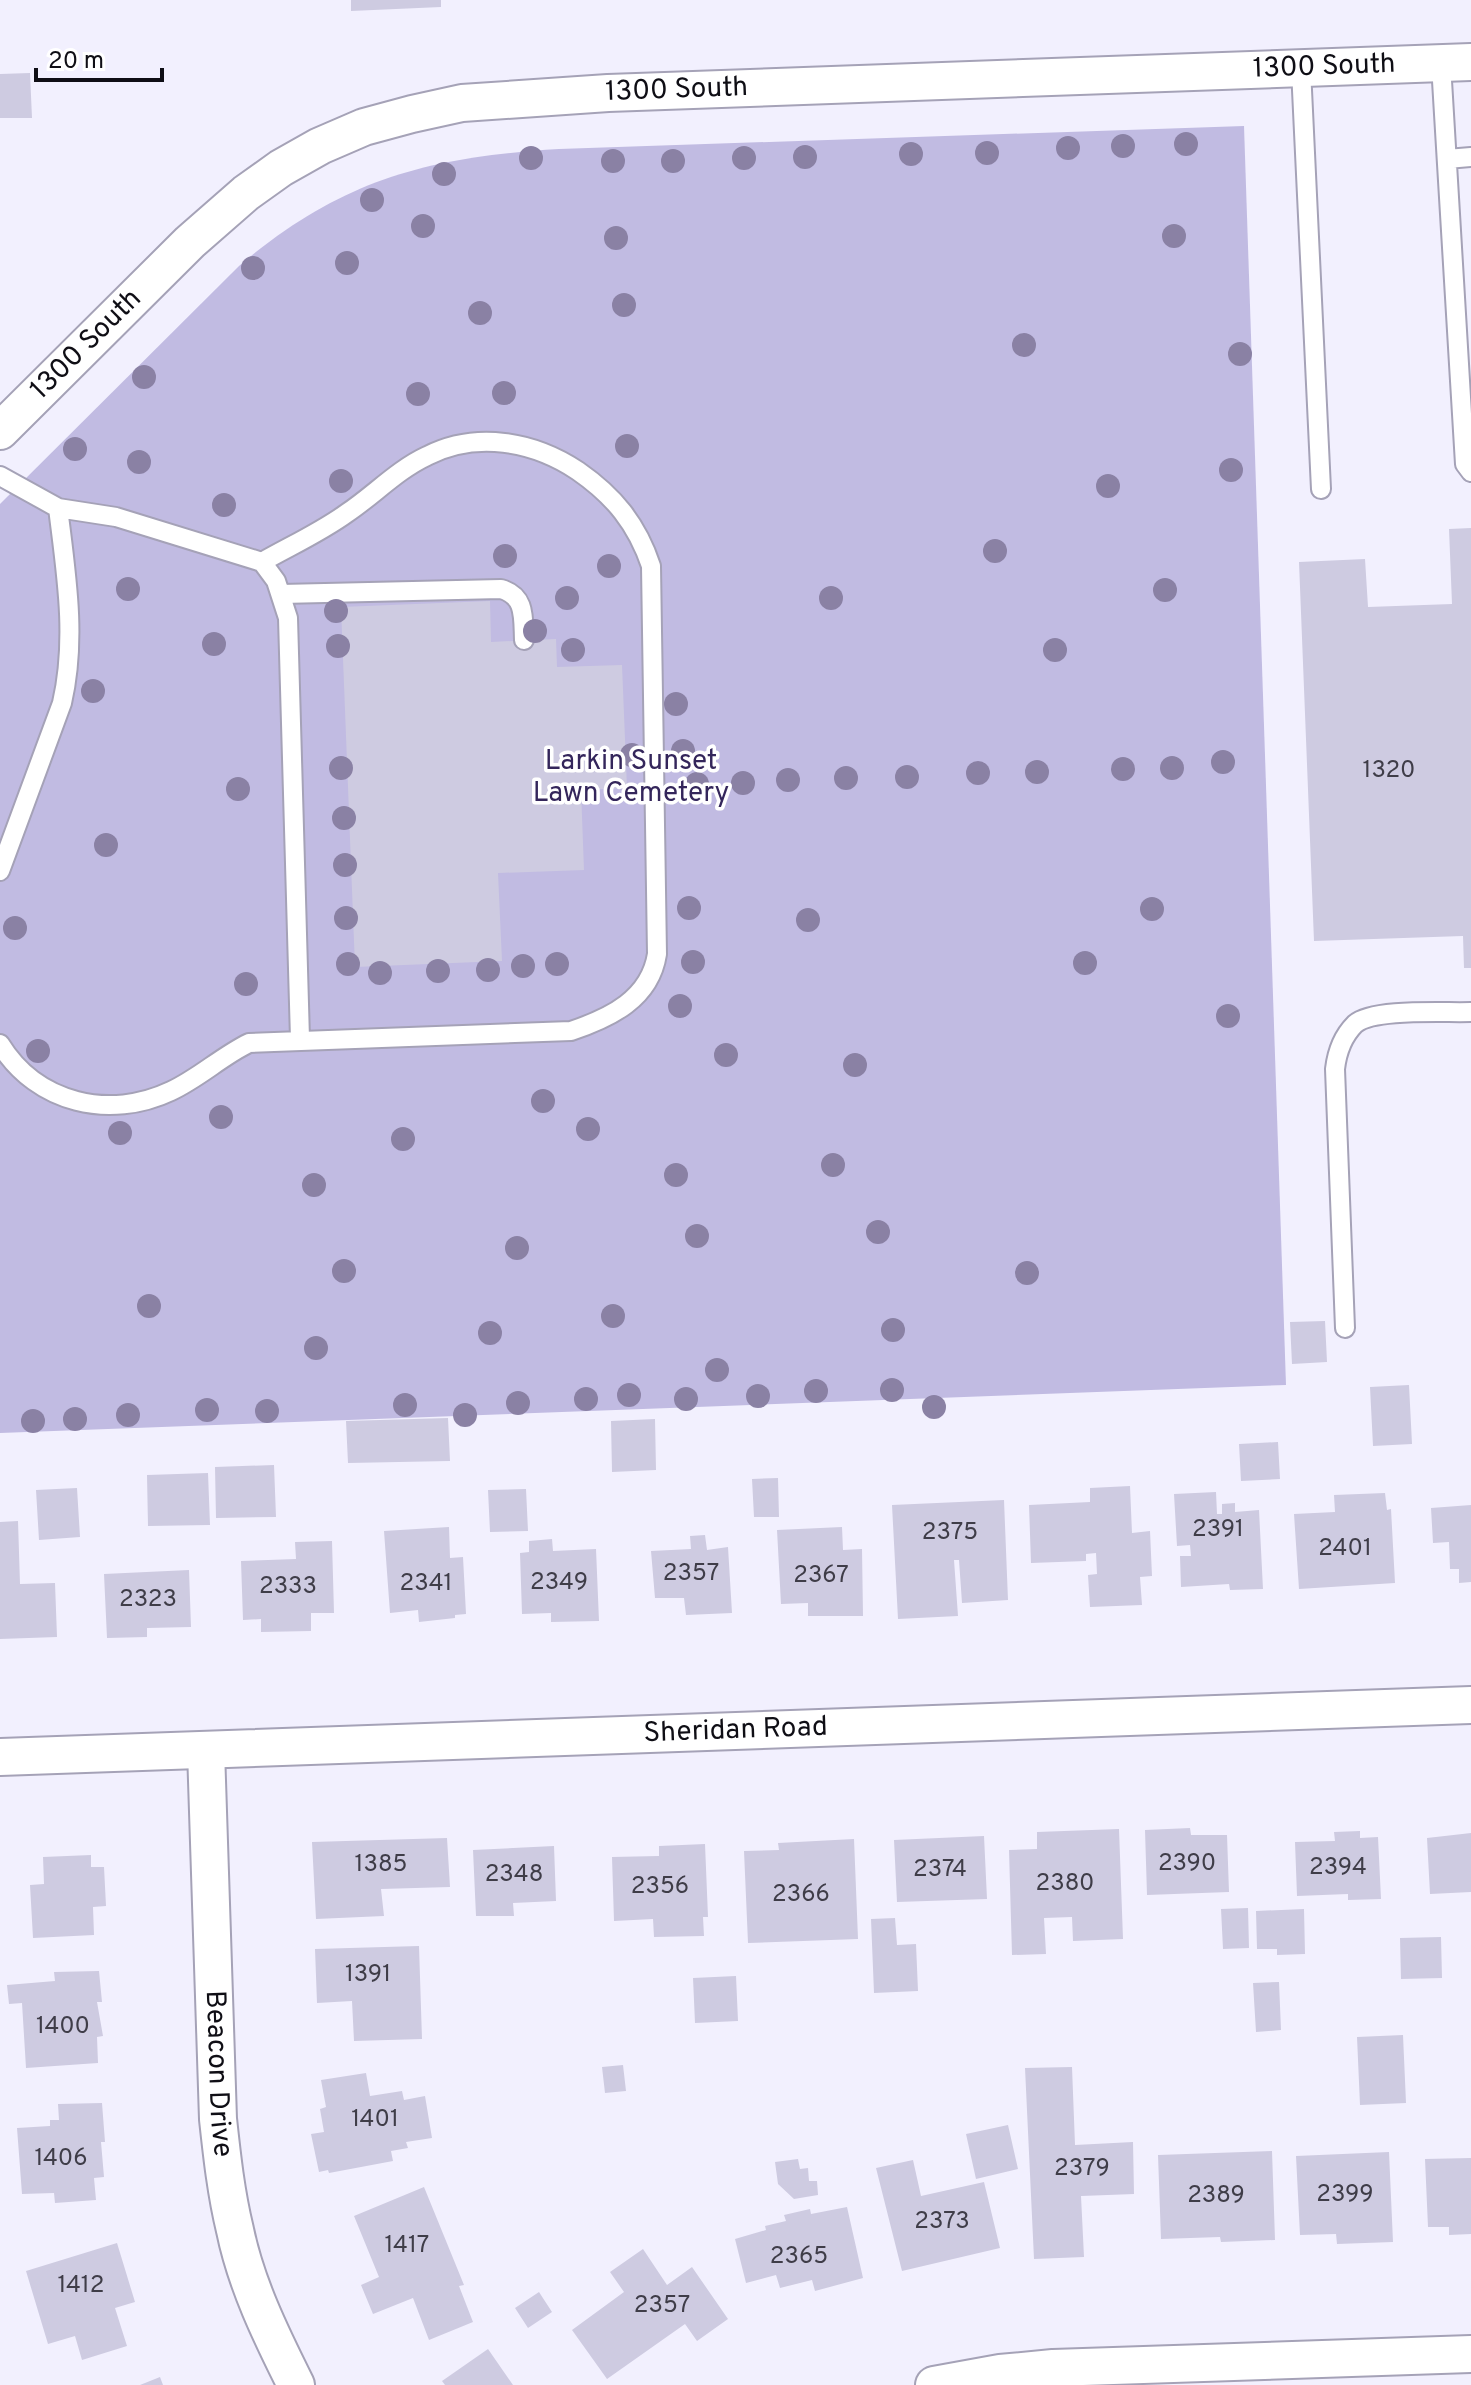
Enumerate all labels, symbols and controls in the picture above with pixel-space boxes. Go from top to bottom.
scale bar [36,32,162,82]
text: 20 m [48,47,104,77]
street label: 1300 South [1252,47,1396,88]
street label: 1300 South [605,70,749,111]
street label: 1300 South [23,282,150,408]
park label: Larkin Sunset Lawn Cemetery [533,744,729,812]
house number: 1320 [1362,756,1416,786]
house number: 2391 [1192,1515,1244,1545]
house number: 2375 [922,1518,978,1548]
house number: 2401 [1318,1534,1372,1564]
house number: 2357 [663,1559,719,1589]
house number: 2367 [793,1561,849,1591]
house number: 2349 [530,1568,588,1598]
house number: 2341 [400,1569,453,1599]
house number: 2333 [259,1572,317,1602]
house number: 2323 [119,1585,177,1615]
street label: Sheridan Road [643,1710,828,1752]
house number: 2390 [1158,1849,1216,1879]
house number: 1385 [355,1850,407,1880]
house number: 2394 [1309,1853,1367,1883]
house number: 2374 [913,1855,967,1885]
house number: 2348 [485,1860,543,1890]
house number: 2380 [1036,1869,1094,1899]
house number: 2356 [631,1872,689,1902]
house number: 2366 [772,1880,830,1910]
house number: 1391 [345,1960,391,1990]
street label: Beacon Drive [196,1990,240,2159]
house number: 1400 [36,2012,90,2042]
house number: 1401 [351,2105,399,2135]
house number: 1406 [34,2144,88,2174]
house number: 2379 [1054,2154,1110,2184]
house number: 2399 [1316,2180,1374,2210]
house number: 2389 [1187,2181,1245,2211]
house number: 2373 [914,2207,970,2237]
house number: 1417 [385,2231,429,2261]
house number: 2365 [770,2242,828,2272]
house number: 1412 [57,2271,105,2301]
house number: 2357 [634,2291,690,2321]

